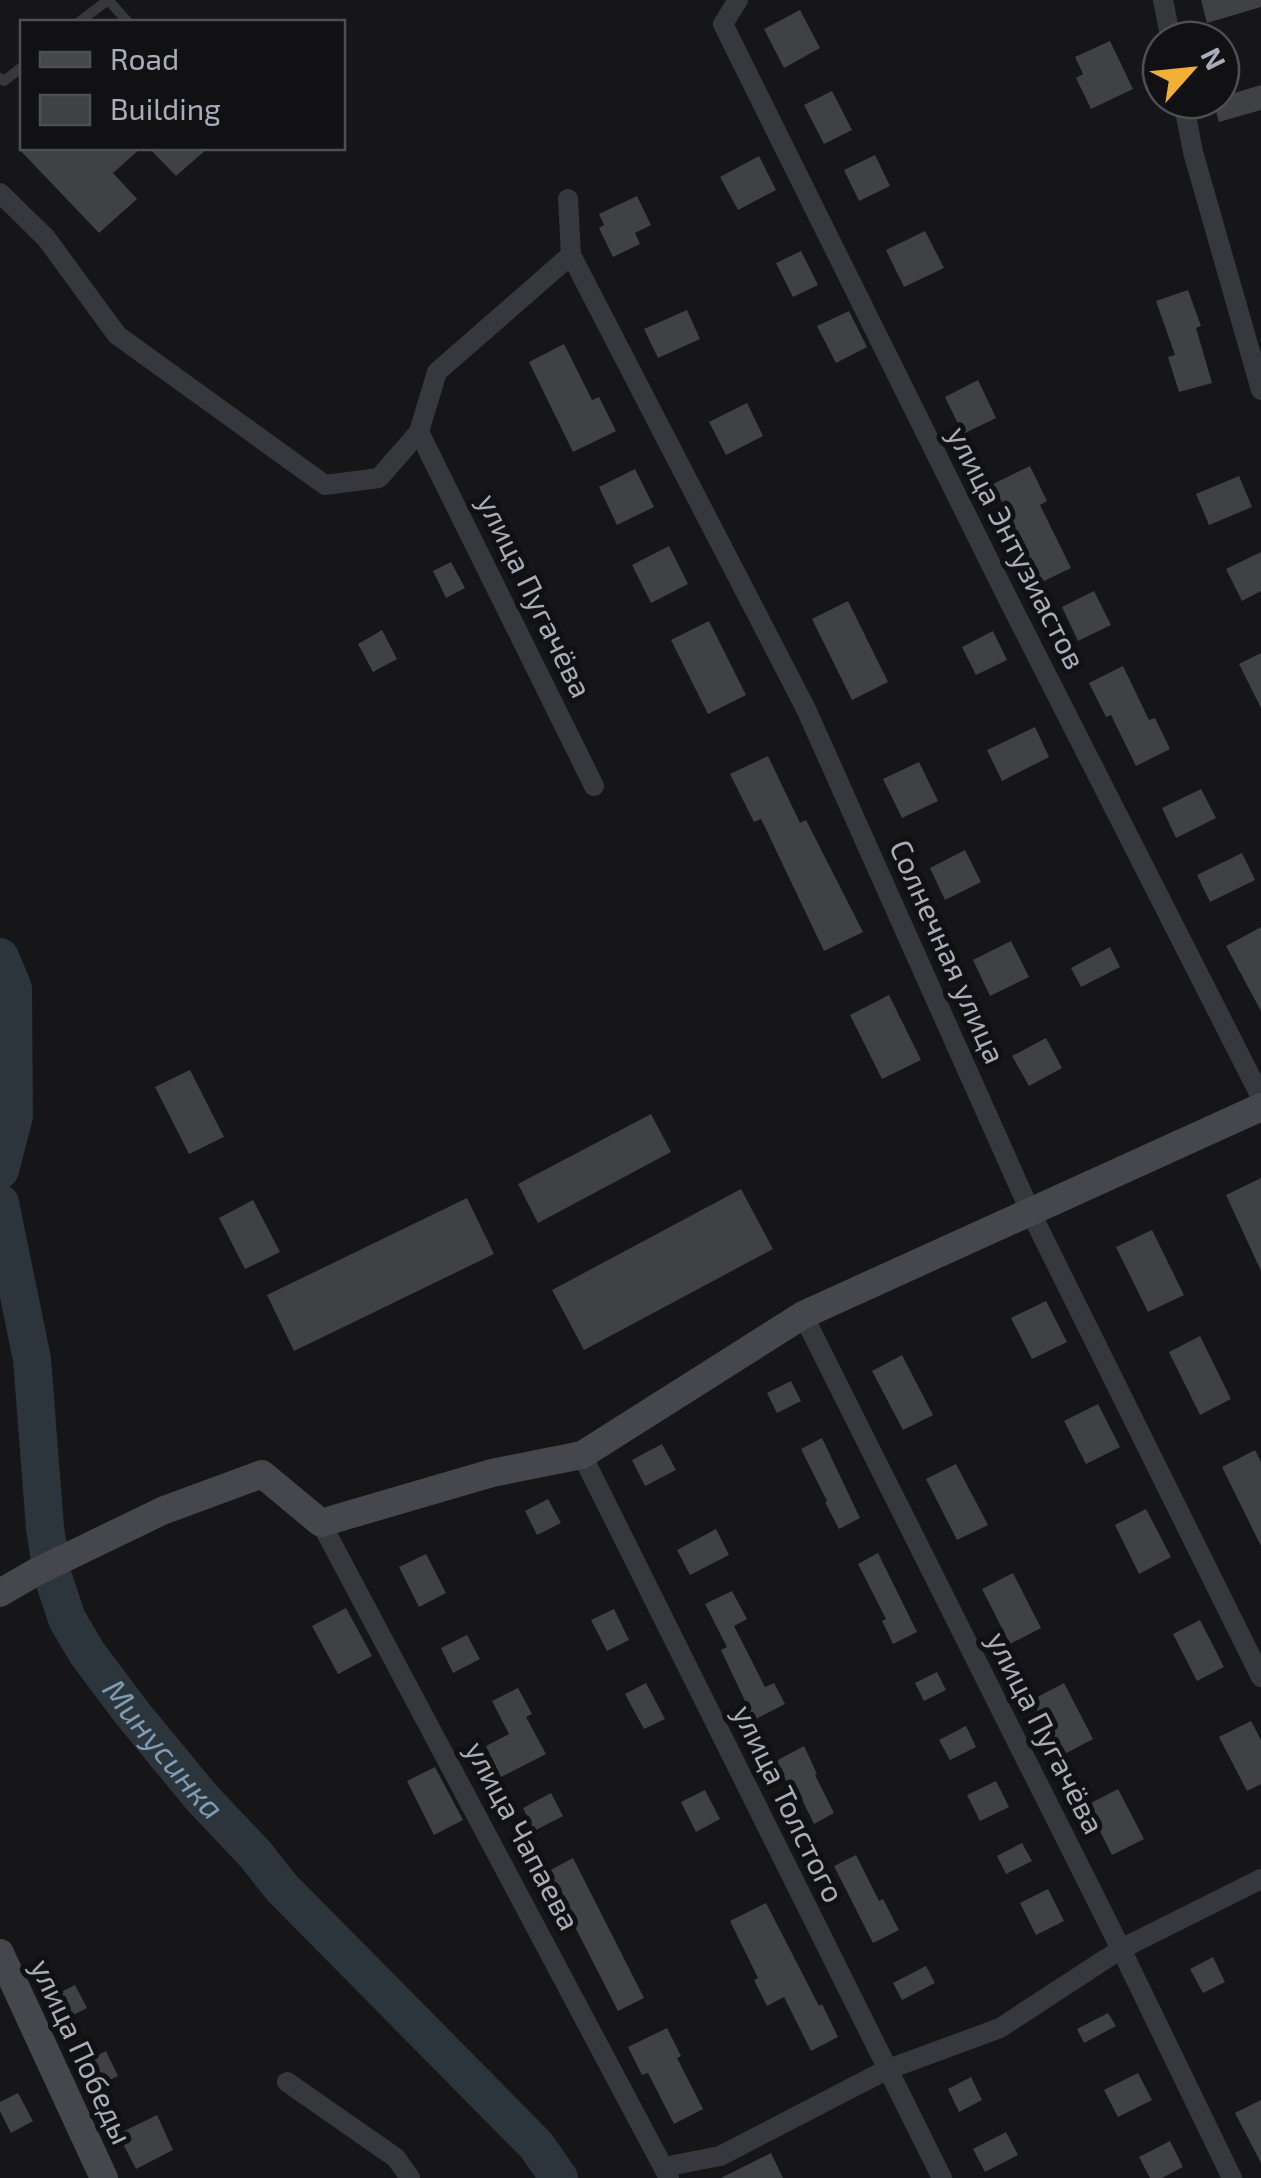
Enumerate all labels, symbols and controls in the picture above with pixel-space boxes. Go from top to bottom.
legend [20,20,345,150]
north arrow [1141,20,1241,120]
text: Road [110,40,179,76]
text: N [1194,41,1234,75]
text: Building [110,90,221,126]
street label: улица Энтузиастов [940,420,1095,675]
street label: улица Пугачёва [470,487,601,703]
street label: Солнечная улица [882,834,1014,1069]
street label: улица Пугачёва [979,1625,1113,1840]
water label: Минусинка [96,1671,233,1826]
street label: улица Толстого [726,1698,853,1908]
street label: улица Чапаева [458,1734,589,1936]
street label: улица Победы [23,1953,141,2150]

